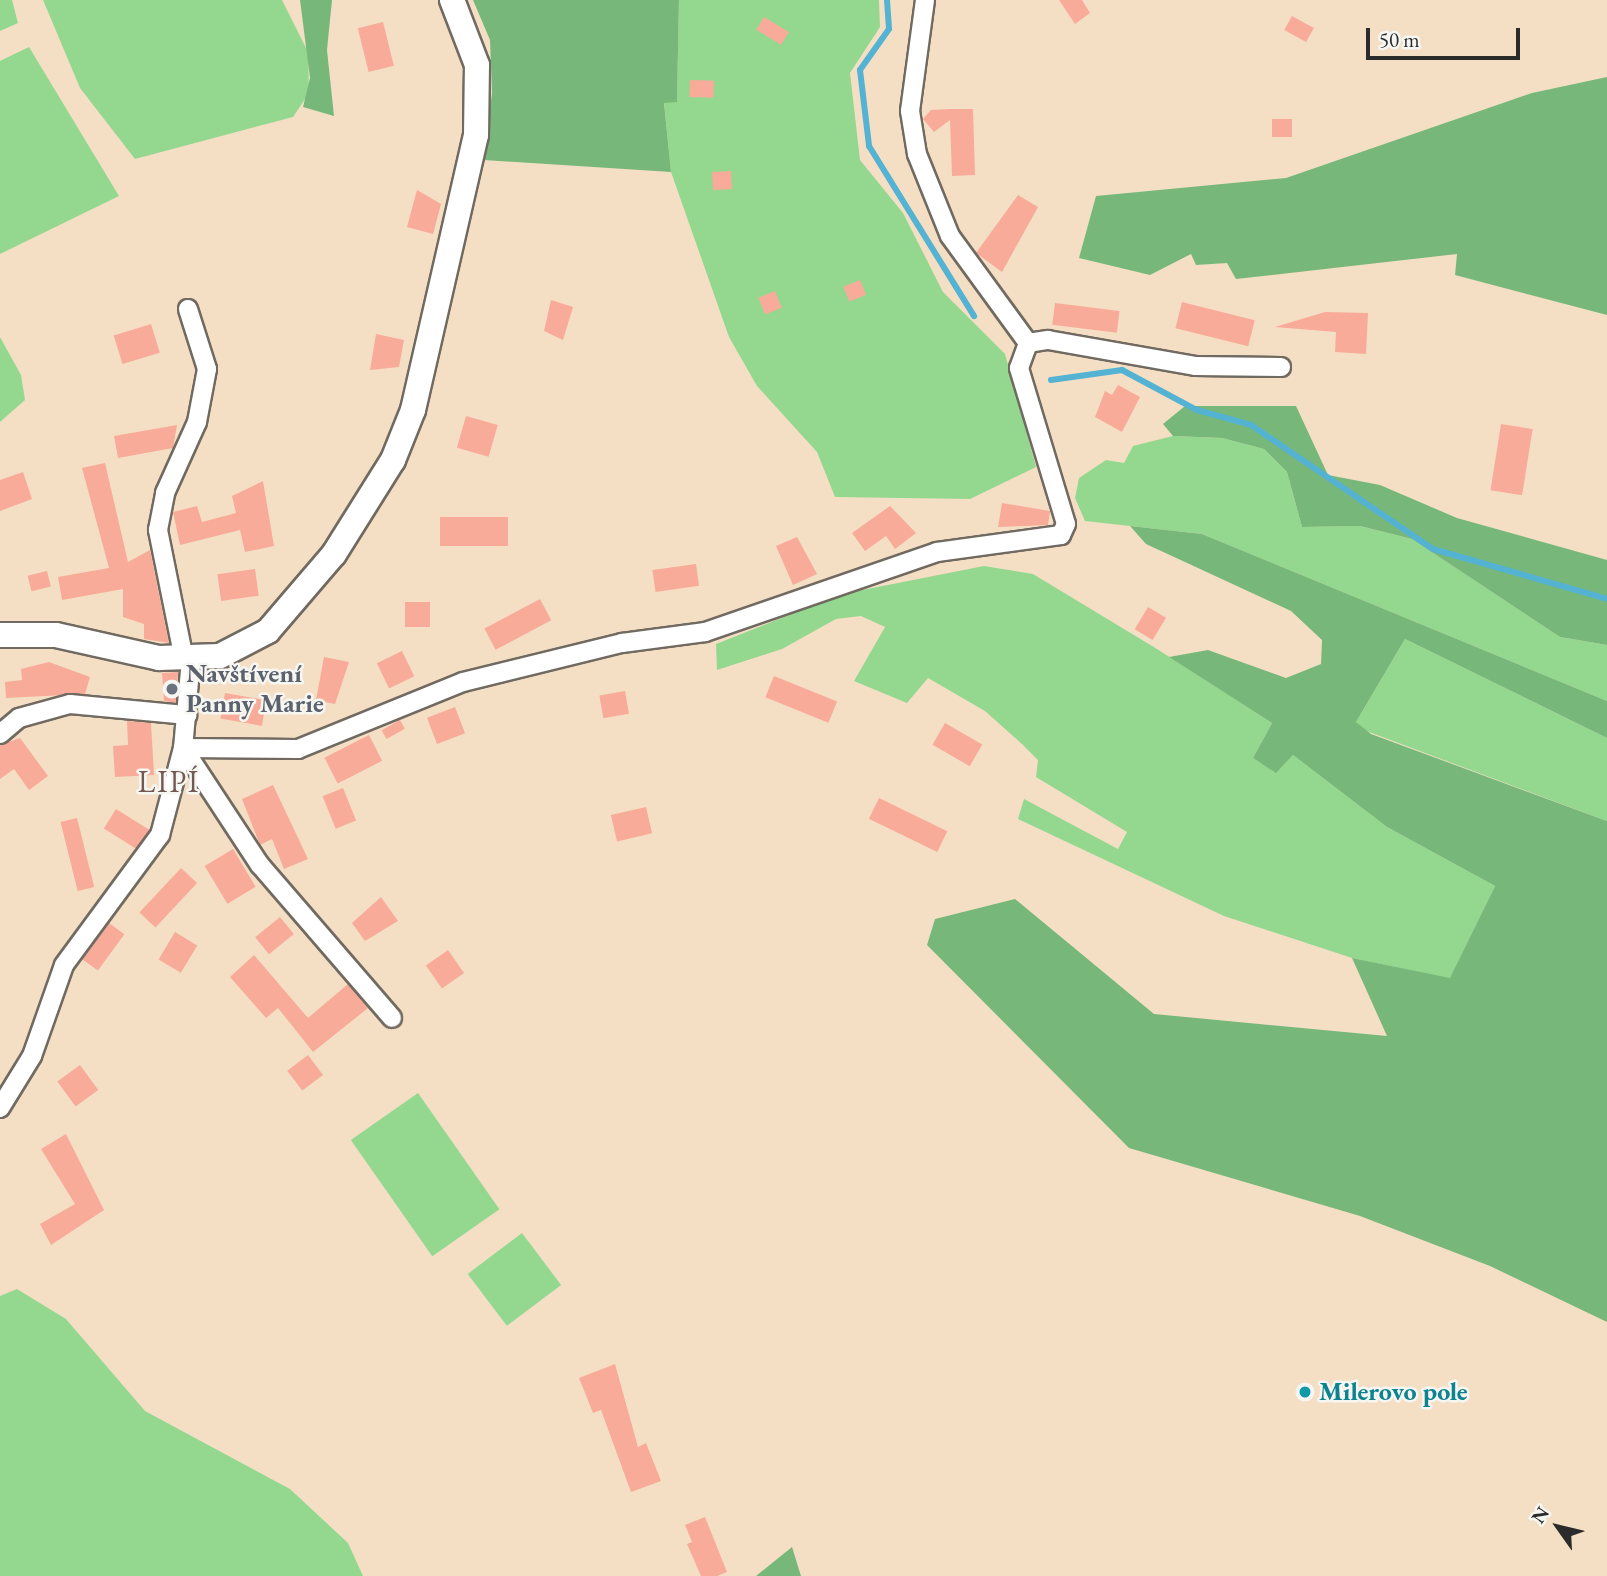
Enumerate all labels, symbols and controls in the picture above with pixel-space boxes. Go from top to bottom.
scale bar [1369,14,1523,58]
text: 50 m [1379,26,1420,53]
place label: Navštívení Panny Marie [186,658,324,720]
marker: Navštívení Panny Marie [164,681,180,697]
district label: LIPÍ [138,764,200,800]
place label: Milerovo pole [1319,1376,1468,1408]
marker: Milerovo pole [1297,1384,1313,1400]
north arrow [1523,1492,1593,1562]
text: N [1526,1502,1555,1528]

